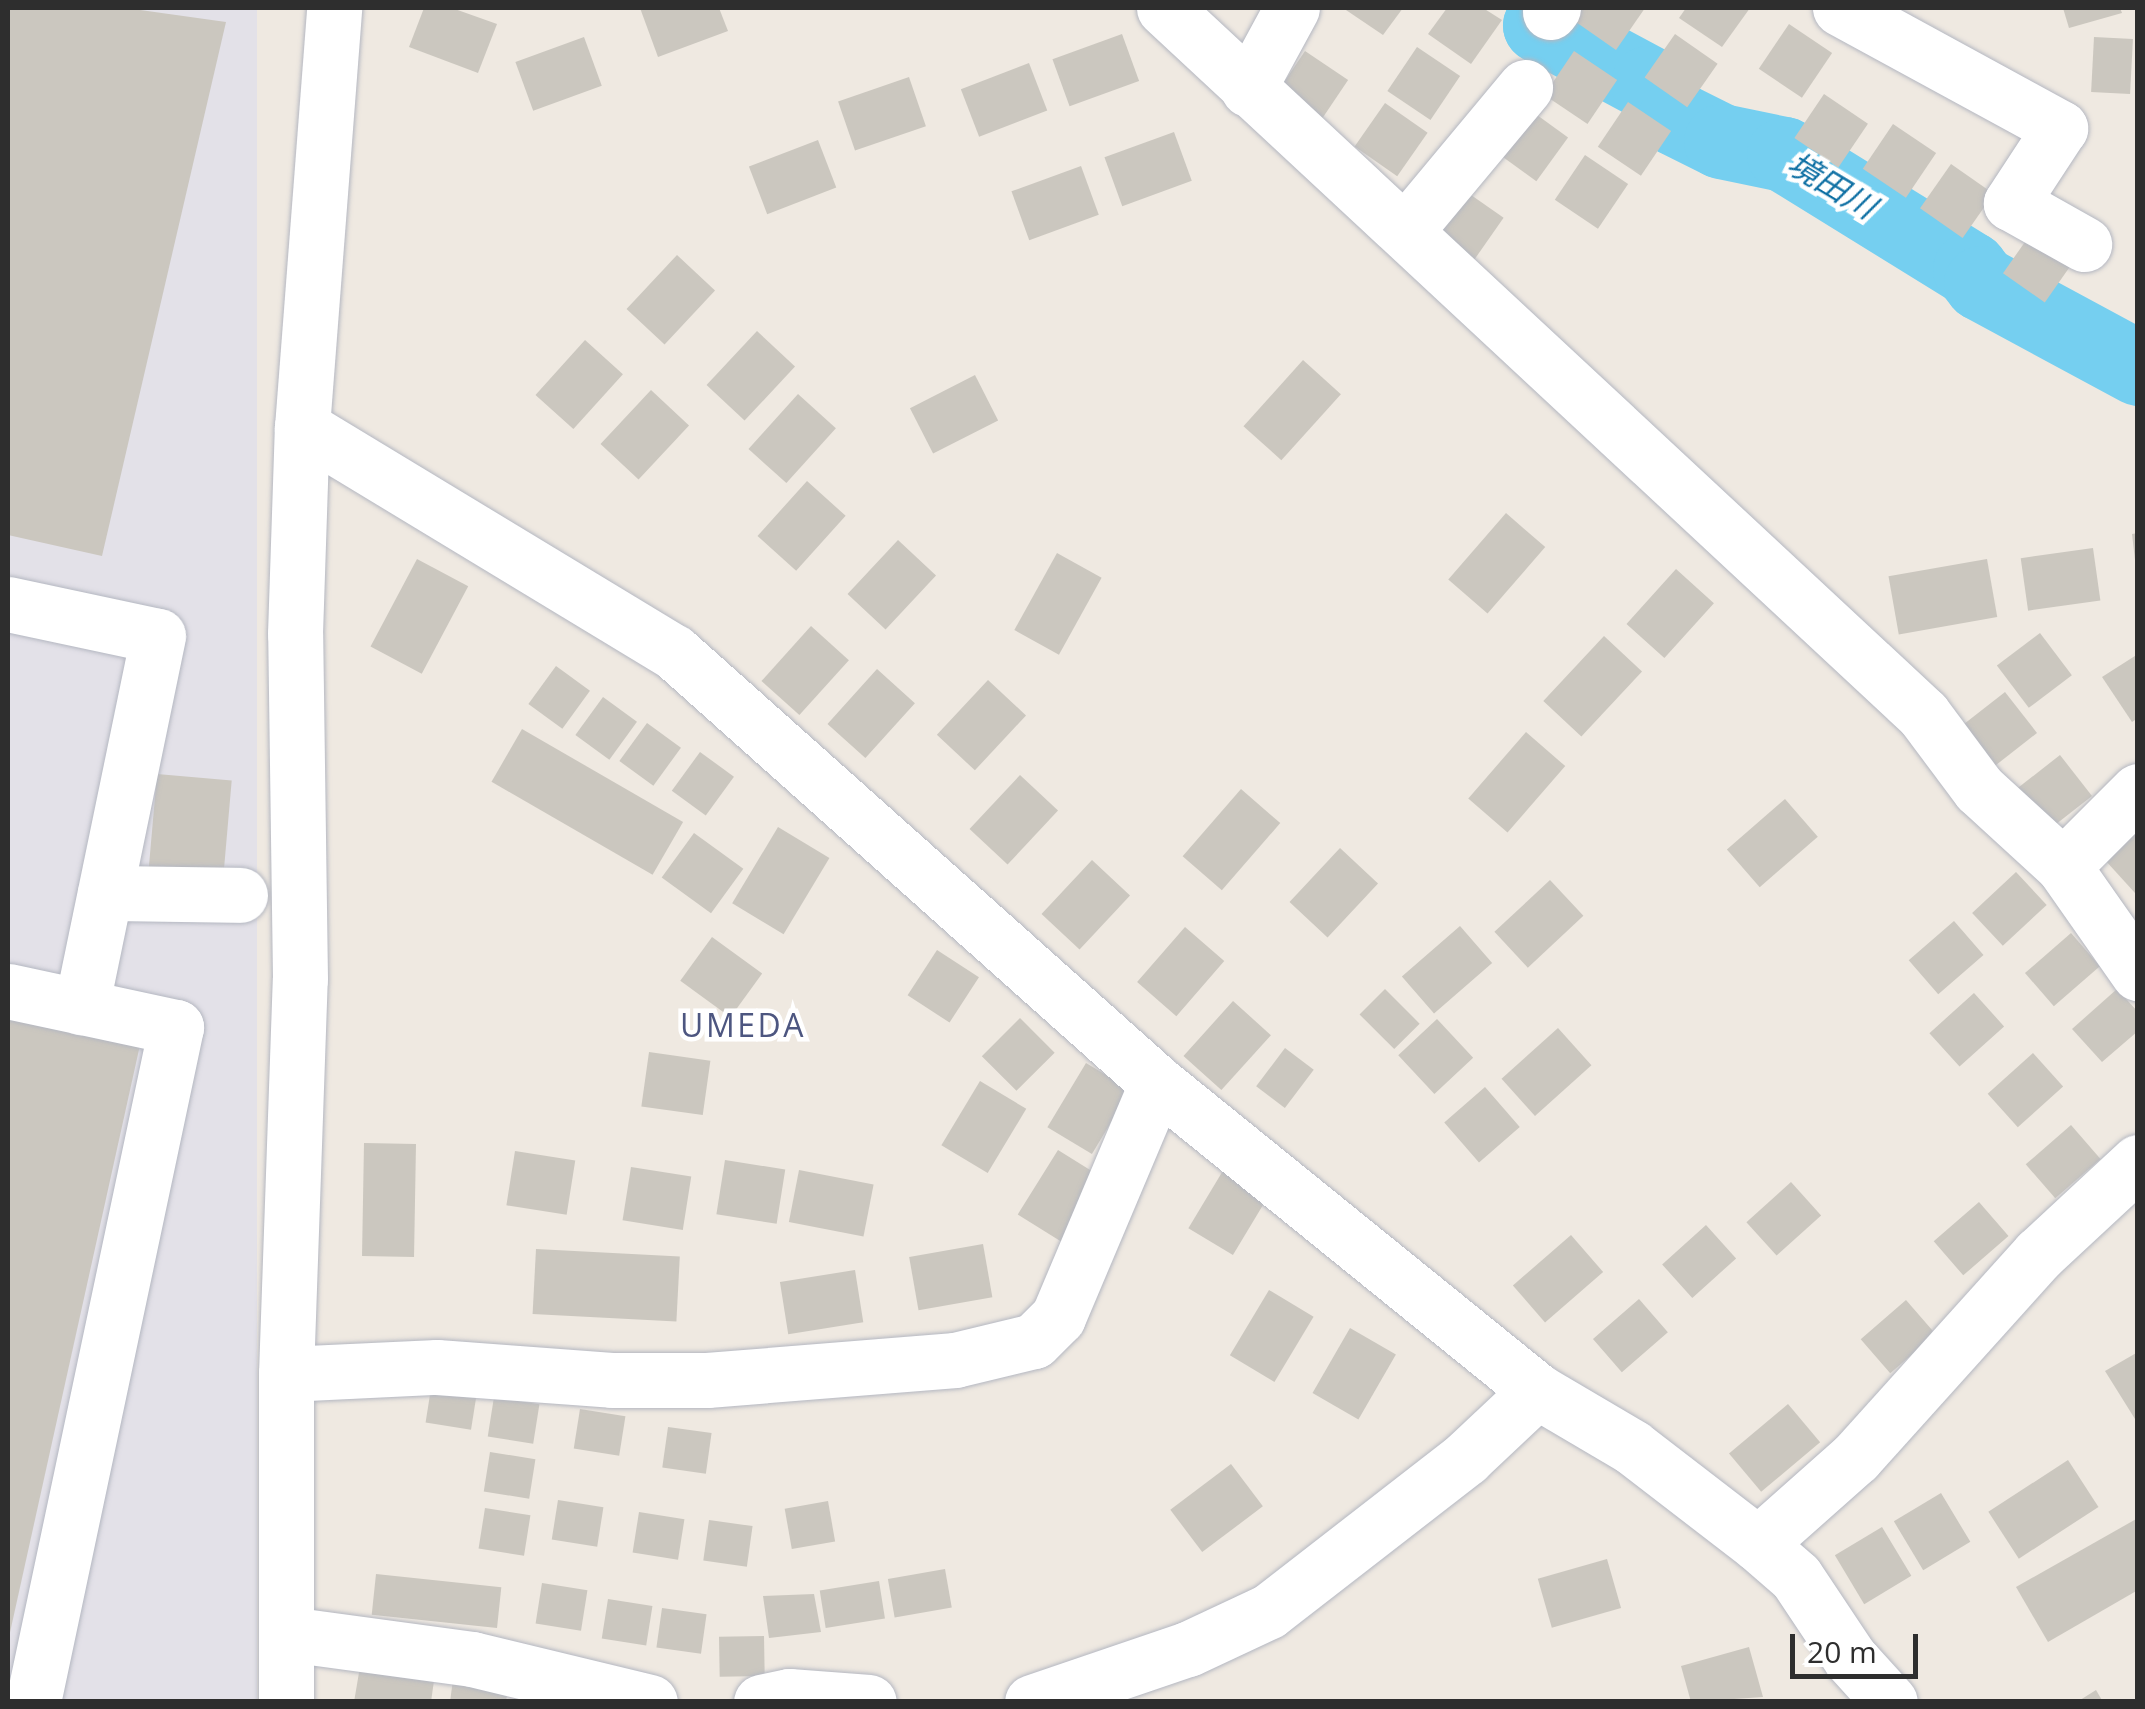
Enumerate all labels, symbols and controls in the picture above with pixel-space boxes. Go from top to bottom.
water label: 境田川 [1781,144,1883,226]
district label: UMEDA [680,1006,806,1044]
scale bar [1795,1614,1922,1676]
text: 20 m [1807,1631,1877,1672]

